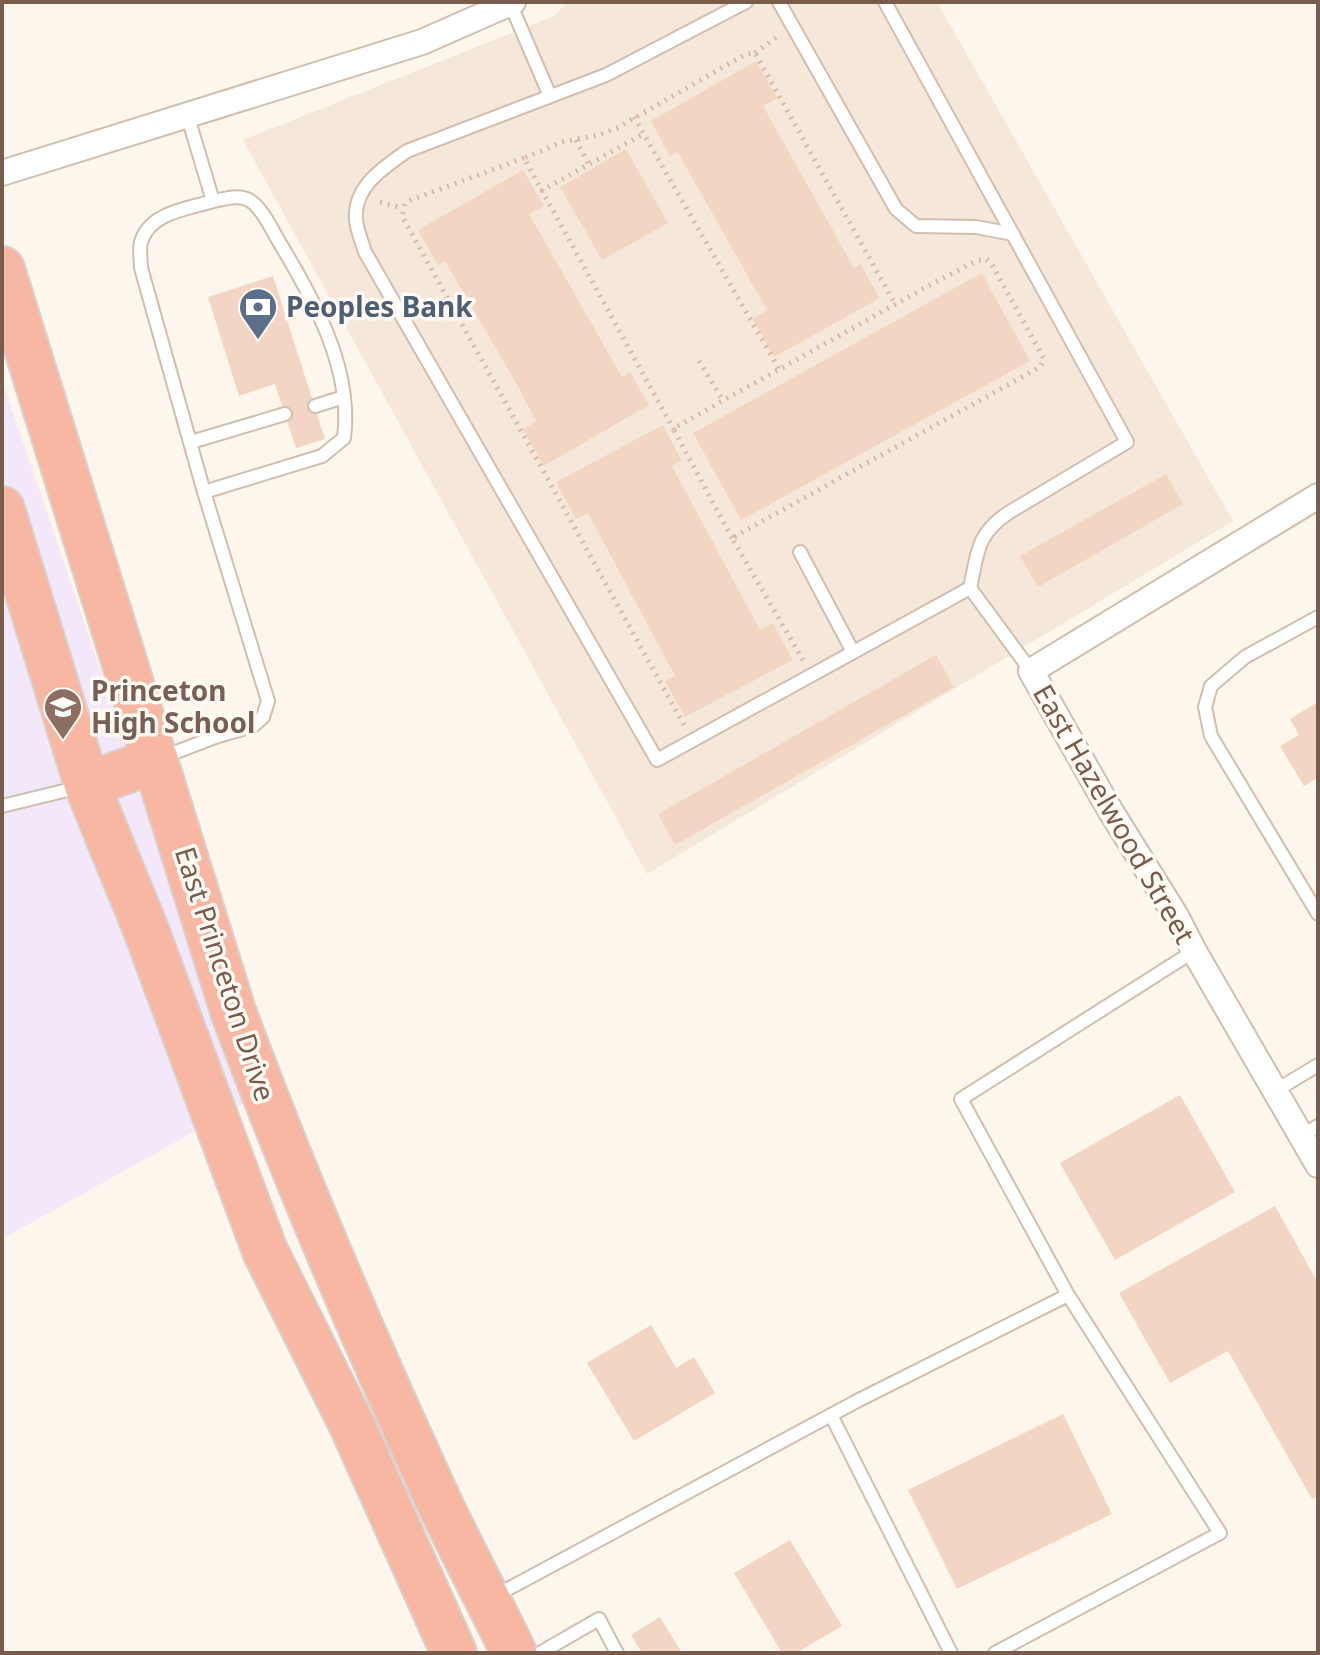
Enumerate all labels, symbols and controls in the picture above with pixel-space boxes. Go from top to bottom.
bank icon: Peoples Bank [237,286,279,341]
place label: Peoples Bank [286,287,473,325]
place label: Princeton High School [91,671,255,741]
street label: East Hazelwood Street [1025,677,1205,950]
school or university icon: Princeton High School [42,686,84,741]
street label: East Princeton Drive [167,842,285,1106]

